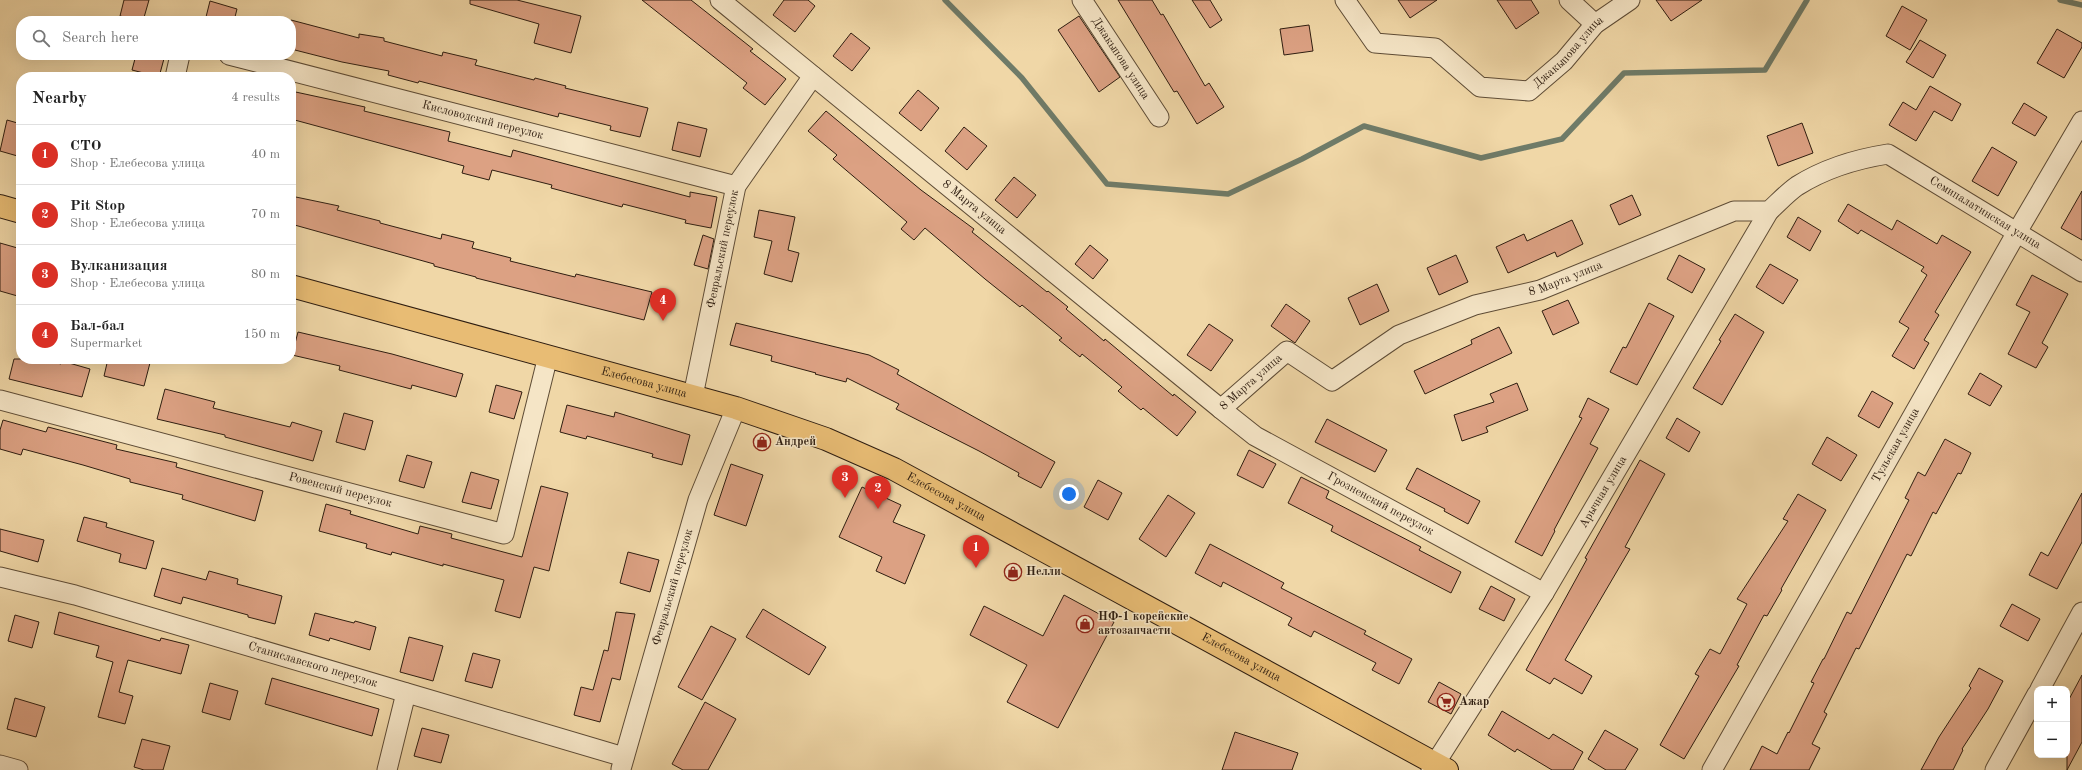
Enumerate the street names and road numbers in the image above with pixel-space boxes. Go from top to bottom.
street label: Джакыпова улица [1531,14,1606,90]
street label: Джакыпова улица [1089,15,1152,102]
street label: Кисловодский переулок [421,99,545,142]
street label: Семипалатинская улица [1927,175,2043,251]
street label: 8 Марта улица [940,178,1008,237]
street label: Февральский переулок [705,189,741,309]
street label: 8 Марта улица [1527,259,1604,298]
street label: 8 Марта улица [1218,352,1285,413]
street label: Елебесова улица [600,365,688,400]
street label: Тульская улица [1870,406,1922,485]
street label: Арычная улица [1578,454,1629,530]
street label: Грозненский переулок [1325,470,1435,538]
street label: Ровенский переулок [287,471,393,510]
street label: Елебесова улица [904,471,988,524]
street label: Февральский переулок [651,528,695,647]
street label: Елебесова улица [1199,631,1283,684]
street label: Станиславского переулок [247,640,379,690]

